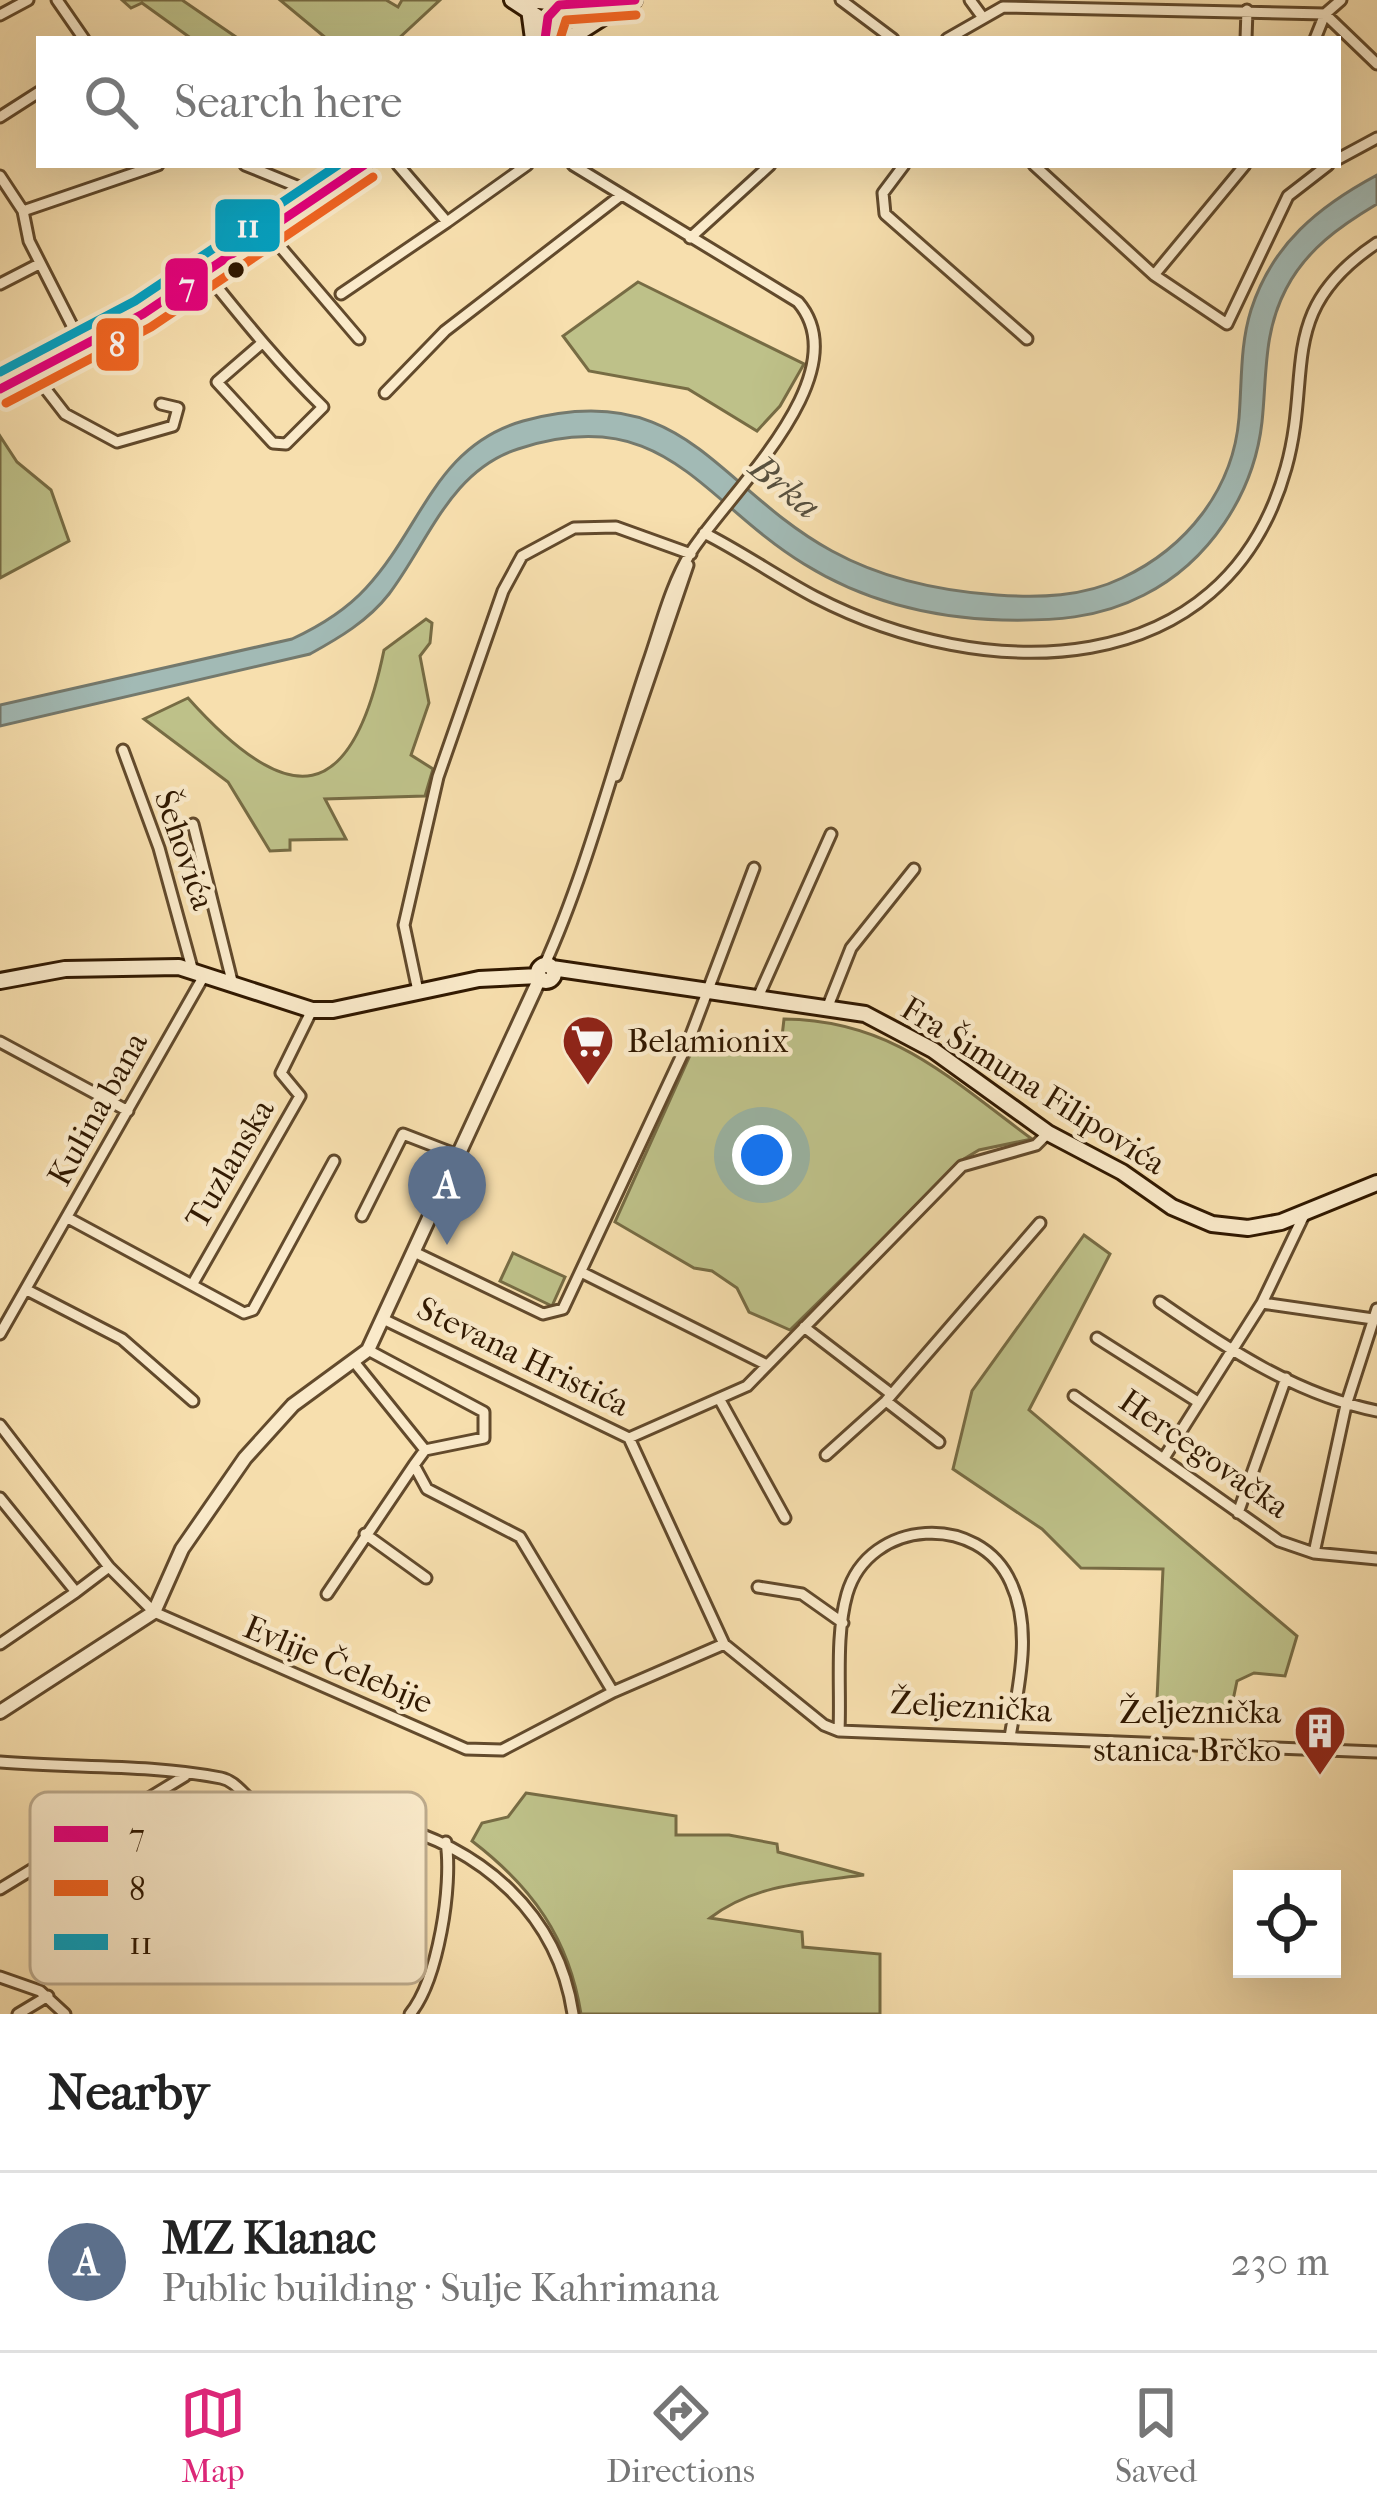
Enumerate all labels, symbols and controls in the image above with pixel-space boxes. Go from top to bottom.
search box [36,36,1341,168]
icon: search [78,69,144,135]
text: Search here [174,76,402,129]
line badge: 11 [213,197,282,254]
text: 11 [236,207,260,246]
line badge: 7 [163,256,210,313]
unlabelled marker [225,259,247,281]
text: 7 [178,266,195,305]
line badge: 8 [94,316,141,373]
text: 8 [109,326,125,365]
water label: Brka [740,445,828,528]
street label: Šehovića [145,785,224,915]
street label: Fra Šimuna Filipovića [894,988,1173,1184]
supermarket icon: Belamionix [560,1013,616,1087]
place label: Belamionix [627,1022,789,1061]
street label: Kulina bana [40,1025,156,1192]
street label: Tuzlanska [177,1092,283,1236]
your location [732,1125,792,1185]
pin: A [408,1146,486,1245]
street label: Stevana Hristića [411,1289,636,1425]
street label: Hercegovačka [1111,1381,1297,1527]
street label: Evlije Čelebije [238,1607,439,1722]
street label: Željeznička [889,1682,1054,1731]
place label: Željeznička stanica Brčko [1093,1692,1282,1770]
building icon: Željeznička stanica Brčko [1292,1703,1348,1777]
legend [30,1792,426,1984]
text: 7 [129,1816,145,1855]
text: 8 [129,1870,146,1909]
map controls [1233,1870,1341,1978]
button: locate [1233,1870,1341,1978]
text: 11 [129,1924,153,1963]
text: Nearby [48,2062,209,2122]
text: MZ Klanac [162,2212,376,2265]
text: A [74,2239,100,2285]
text: 230 m [1231,2239,1329,2285]
text: Public building · Sulje Kahrimana [162,2265,718,2311]
tab: Map [180,2380,246,2491]
tab: Directions [606,2380,755,2491]
tab: Saved [1115,2380,1197,2491]

